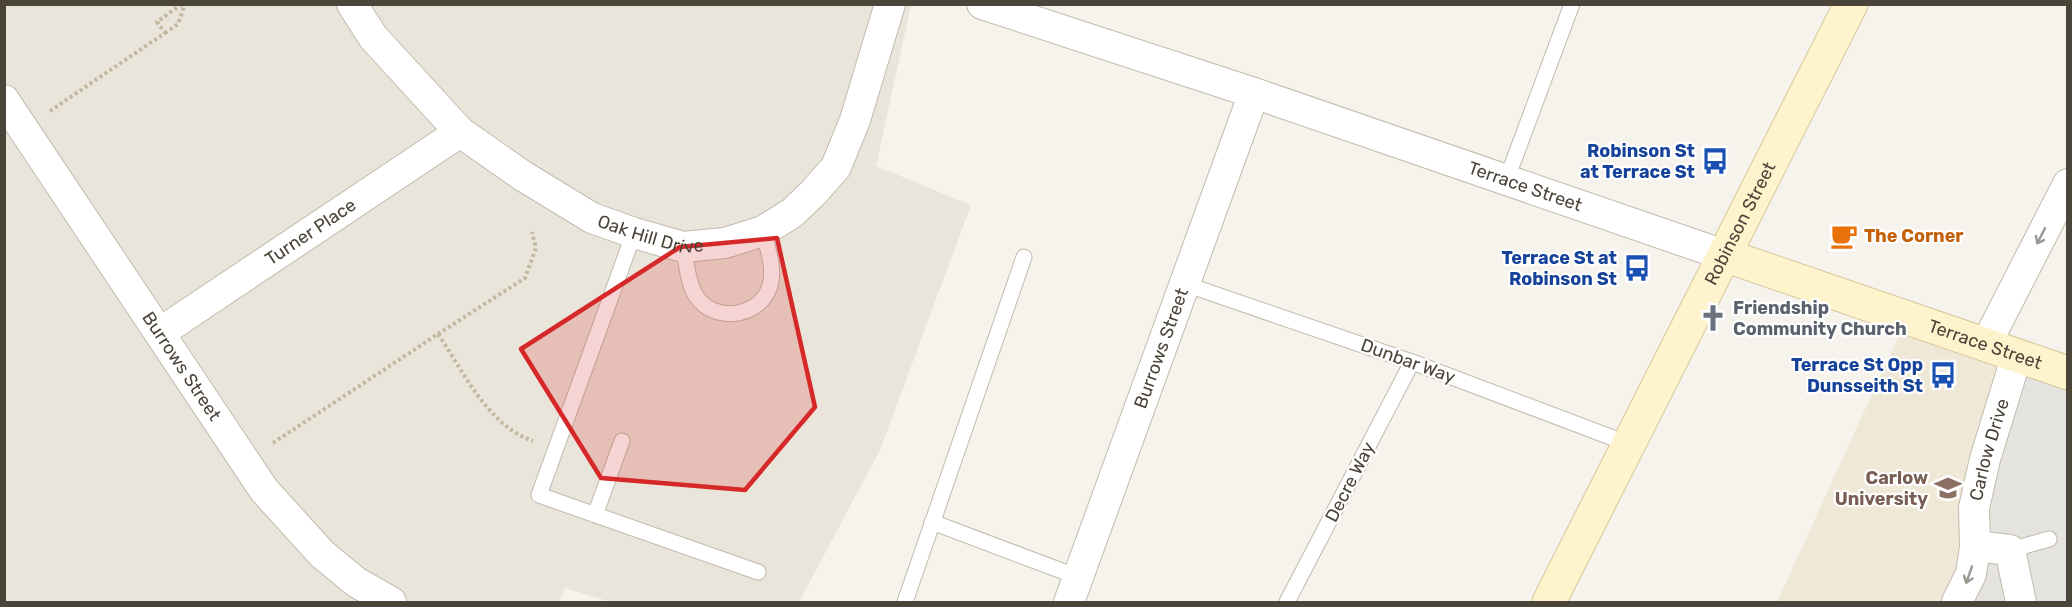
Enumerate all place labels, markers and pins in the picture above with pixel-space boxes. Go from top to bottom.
place label: Robinson St at Terrace St [1580,140,1695,183]
bus stop icon: Robinson St at Terrace St [1700,146,1730,176]
cafe icon: The Corner [1829,221,1859,251]
place label: The Corner [1864,225,1964,247]
place label: Terrace St at Robinson St [1501,247,1617,290]
bus stop icon: Terrace St at Robinson St [1622,253,1652,283]
place label: Friendship Community Church [1733,297,1907,340]
church icon: Friendship Community Church [1698,303,1728,333]
place label: Terrace St Opp Dunsseith St [1791,354,1923,397]
bus stop icon: Terrace St Opp Dunsseith St [1928,360,1958,390]
place label: Carlow University [1835,467,1928,510]
school or university icon: Carlow University [1933,473,1963,503]

